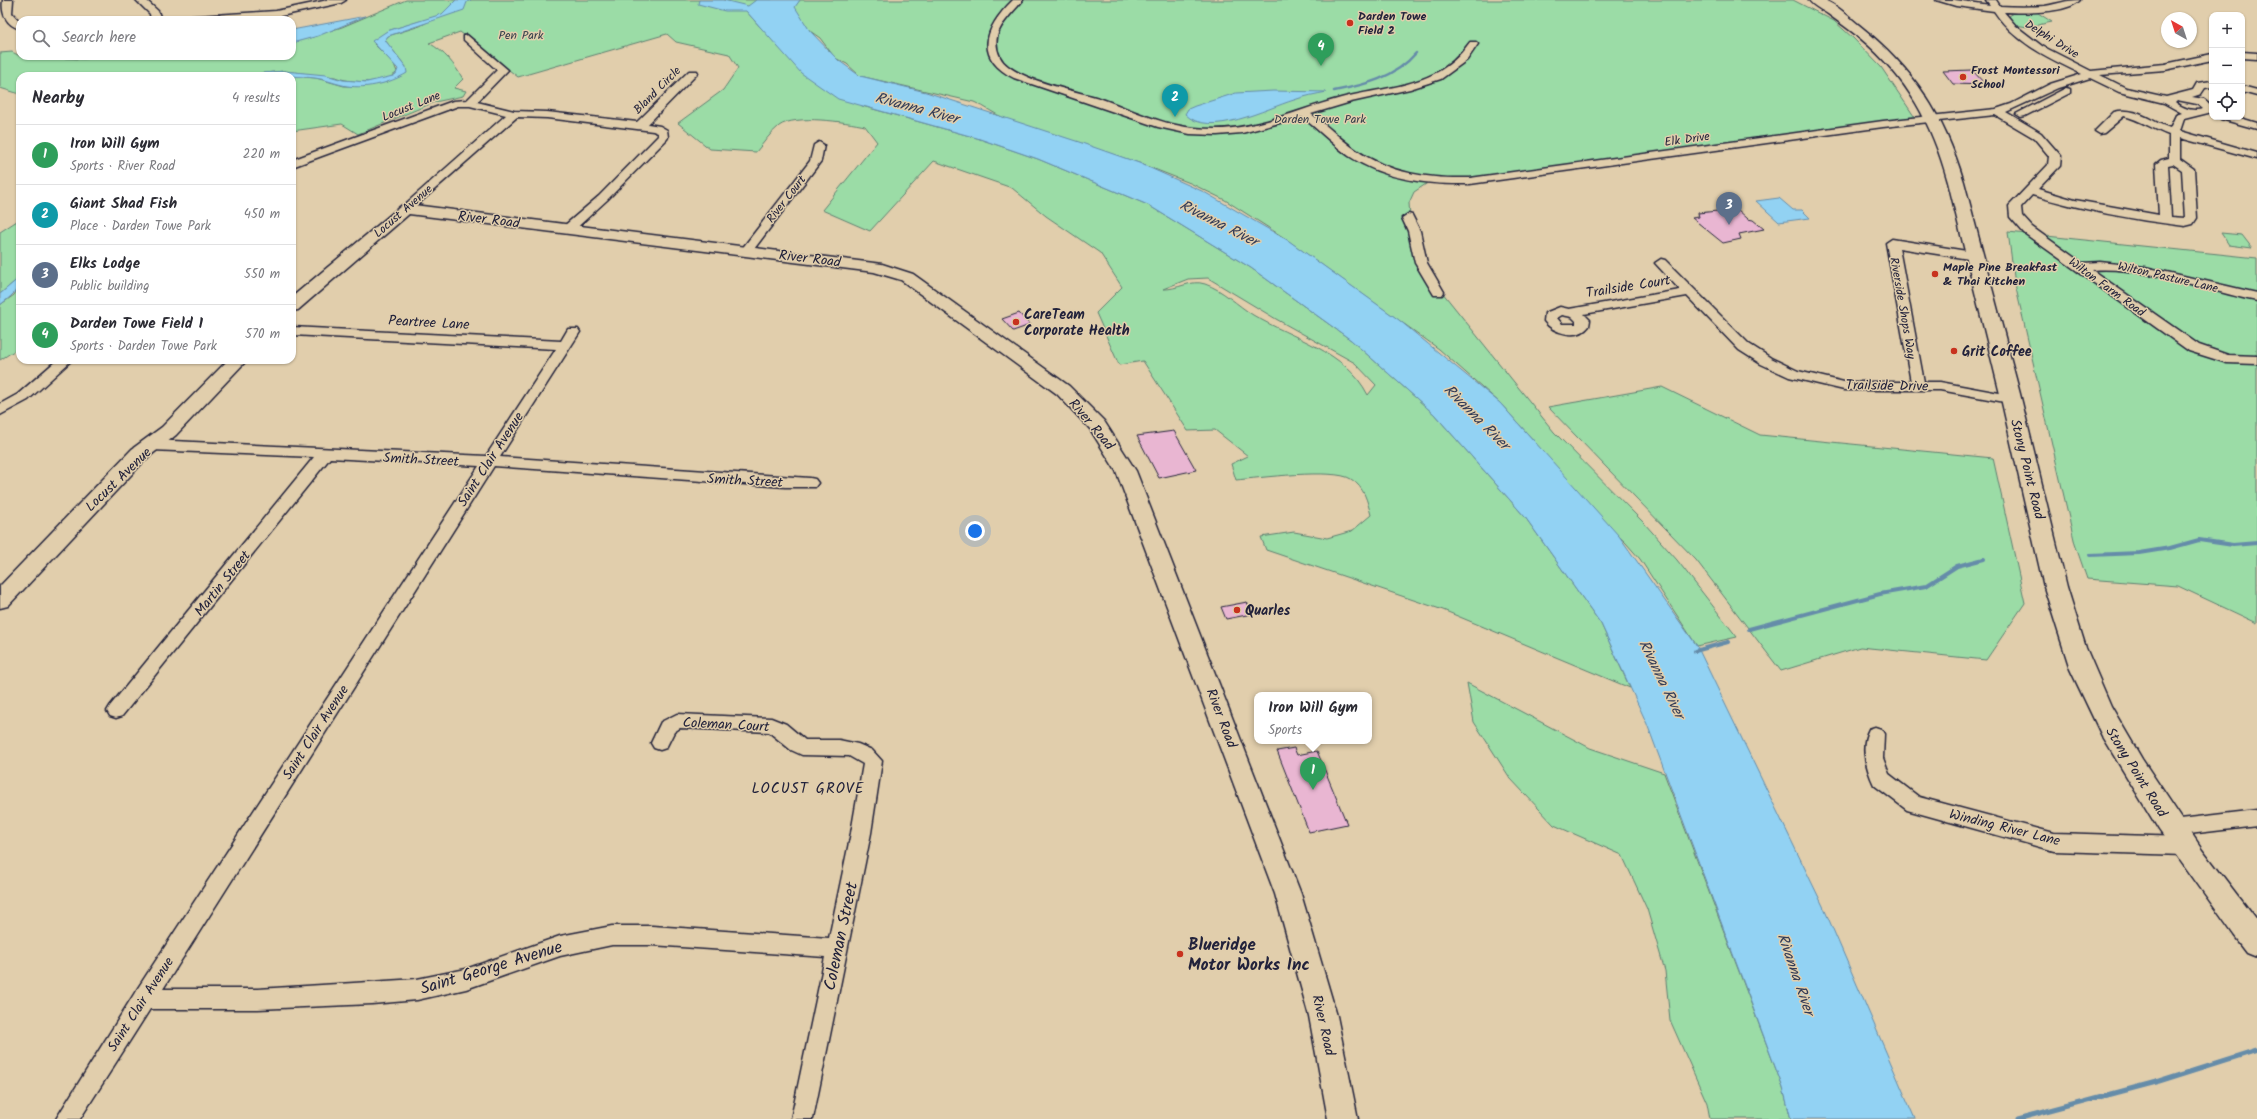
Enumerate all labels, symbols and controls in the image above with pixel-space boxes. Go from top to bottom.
place label: Darden Towe Field 2 [1358,7,1427,40]
north arrow [2161,12,2197,48]
map controls [2209,12,2245,120]
button: + [2209,12,2245,48]
street label: Delphi Drive [2021,15,2083,64]
search box [16,16,296,60]
marker: Darden Towe Field 2 [1345,18,1355,28]
text: Search here [62,26,136,50]
park label: Pen Park [499,26,544,45]
icon: search [30,27,52,49]
pin: 4 [1308,33,1334,66]
button: − [2209,48,2245,84]
place label: Frost Montessori School [1971,61,2060,94]
street label: Bland Circle [629,62,686,119]
marker: Frost Montessori School [1958,72,1968,82]
pin: 2 [1162,84,1188,117]
button: locate [2209,84,2245,120]
text: Nearby [32,85,84,112]
street label: Locust Lane [379,86,444,127]
water label: Rivanna River [873,86,964,132]
text: 4 results [232,88,280,109]
park label: Darden Towe Park [1274,110,1366,129]
street label: Elk Drive [1663,127,1711,152]
text: Iron Will Gym [70,132,159,156]
text: 1 [43,144,47,165]
text: 220 m [243,144,280,165]
text: Sports · River Road [70,156,175,177]
street label: River Court [762,171,811,227]
street label: Locust Avenue [370,180,438,242]
text: Giant Shad Fish [70,192,177,216]
pin: 3 [1716,192,1742,225]
water label: Rivanna River [1175,194,1265,255]
text: 2 [41,204,49,225]
text: 450 m [244,204,280,225]
street label: River Road [457,205,522,235]
text: Place · Darden Towe Park [70,216,211,237]
street label: River Road [778,244,843,274]
text: Elks Lodge [70,252,140,276]
street label: Wilton Farm Road [2064,253,2150,322]
street label: Riverside Shops Way [1884,256,1921,361]
street label: Wilton Pasture Lane [2116,257,2220,298]
place label: Maple Pine Breakfast & Thai Kitchen [1943,258,2058,291]
text: 3 [41,264,49,285]
text: 550 m [244,264,280,285]
street label: Trailside Court [1584,269,1673,305]
marker: Maple Pine Breakfast & Thai Kitchen [1930,269,1940,279]
text: Public building [70,276,149,297]
place label: CareTeam Corporate Health [1024,304,1130,342]
street label: Peartree Lane [388,310,471,336]
text: Darden Towe Field 1 [70,312,203,336]
marker: CareTeam Corporate Health [1011,317,1021,327]
text: 4 [41,324,49,345]
text: 570 m [245,324,280,345]
text: Sports · Darden Towe Park [70,336,217,357]
place label: Grit Coffee [1962,341,2032,363]
marker: Grit Coffee [1949,346,1959,356]
street label: Trailside Drive [1845,374,1929,398]
water label: Rivanna River [1438,379,1517,458]
street label: River Road [1063,394,1120,456]
street label: Saint Clair Avenue [452,407,530,511]
street label: Stony Point Road [2004,417,2050,523]
street label: Locust Avenue [80,442,157,517]
street label: Smith Street [382,447,460,473]
street label: Smith Street [706,468,784,494]
your location [965,521,985,541]
street label: Martin Street [189,545,257,621]
place label: Quarles [1245,600,1291,622]
marker: Quarles [1232,605,1242,615]
water label: Rivanna River [1632,636,1692,726]
street label: Saint Clair Avenue [277,680,355,784]
street label: River Road [1200,685,1243,752]
popup [1254,692,1372,744]
text: Iron Will Gym [1268,696,1358,720]
street label: Coleman Court [682,712,770,738]
text: Sports [1268,720,1302,741]
street label: Stony Point Road [2100,723,2173,823]
pin: 1 [1300,757,1326,790]
district label: LOCUST GROVE [751,777,865,801]
street label: Winding River Lane [1947,804,2063,853]
street label: Coleman Street [817,879,866,993]
water label: Rivanna River [1770,930,1821,1021]
place label: Blueridge Motor Works Inc [1188,932,1310,979]
street label: Saint George Avenue [417,934,566,1003]
marker: Blueridge Motor Works Inc [1175,949,1185,959]
street label: Saint Clair Avenue [102,952,180,1056]
street label: River Road [1305,993,1341,1059]

